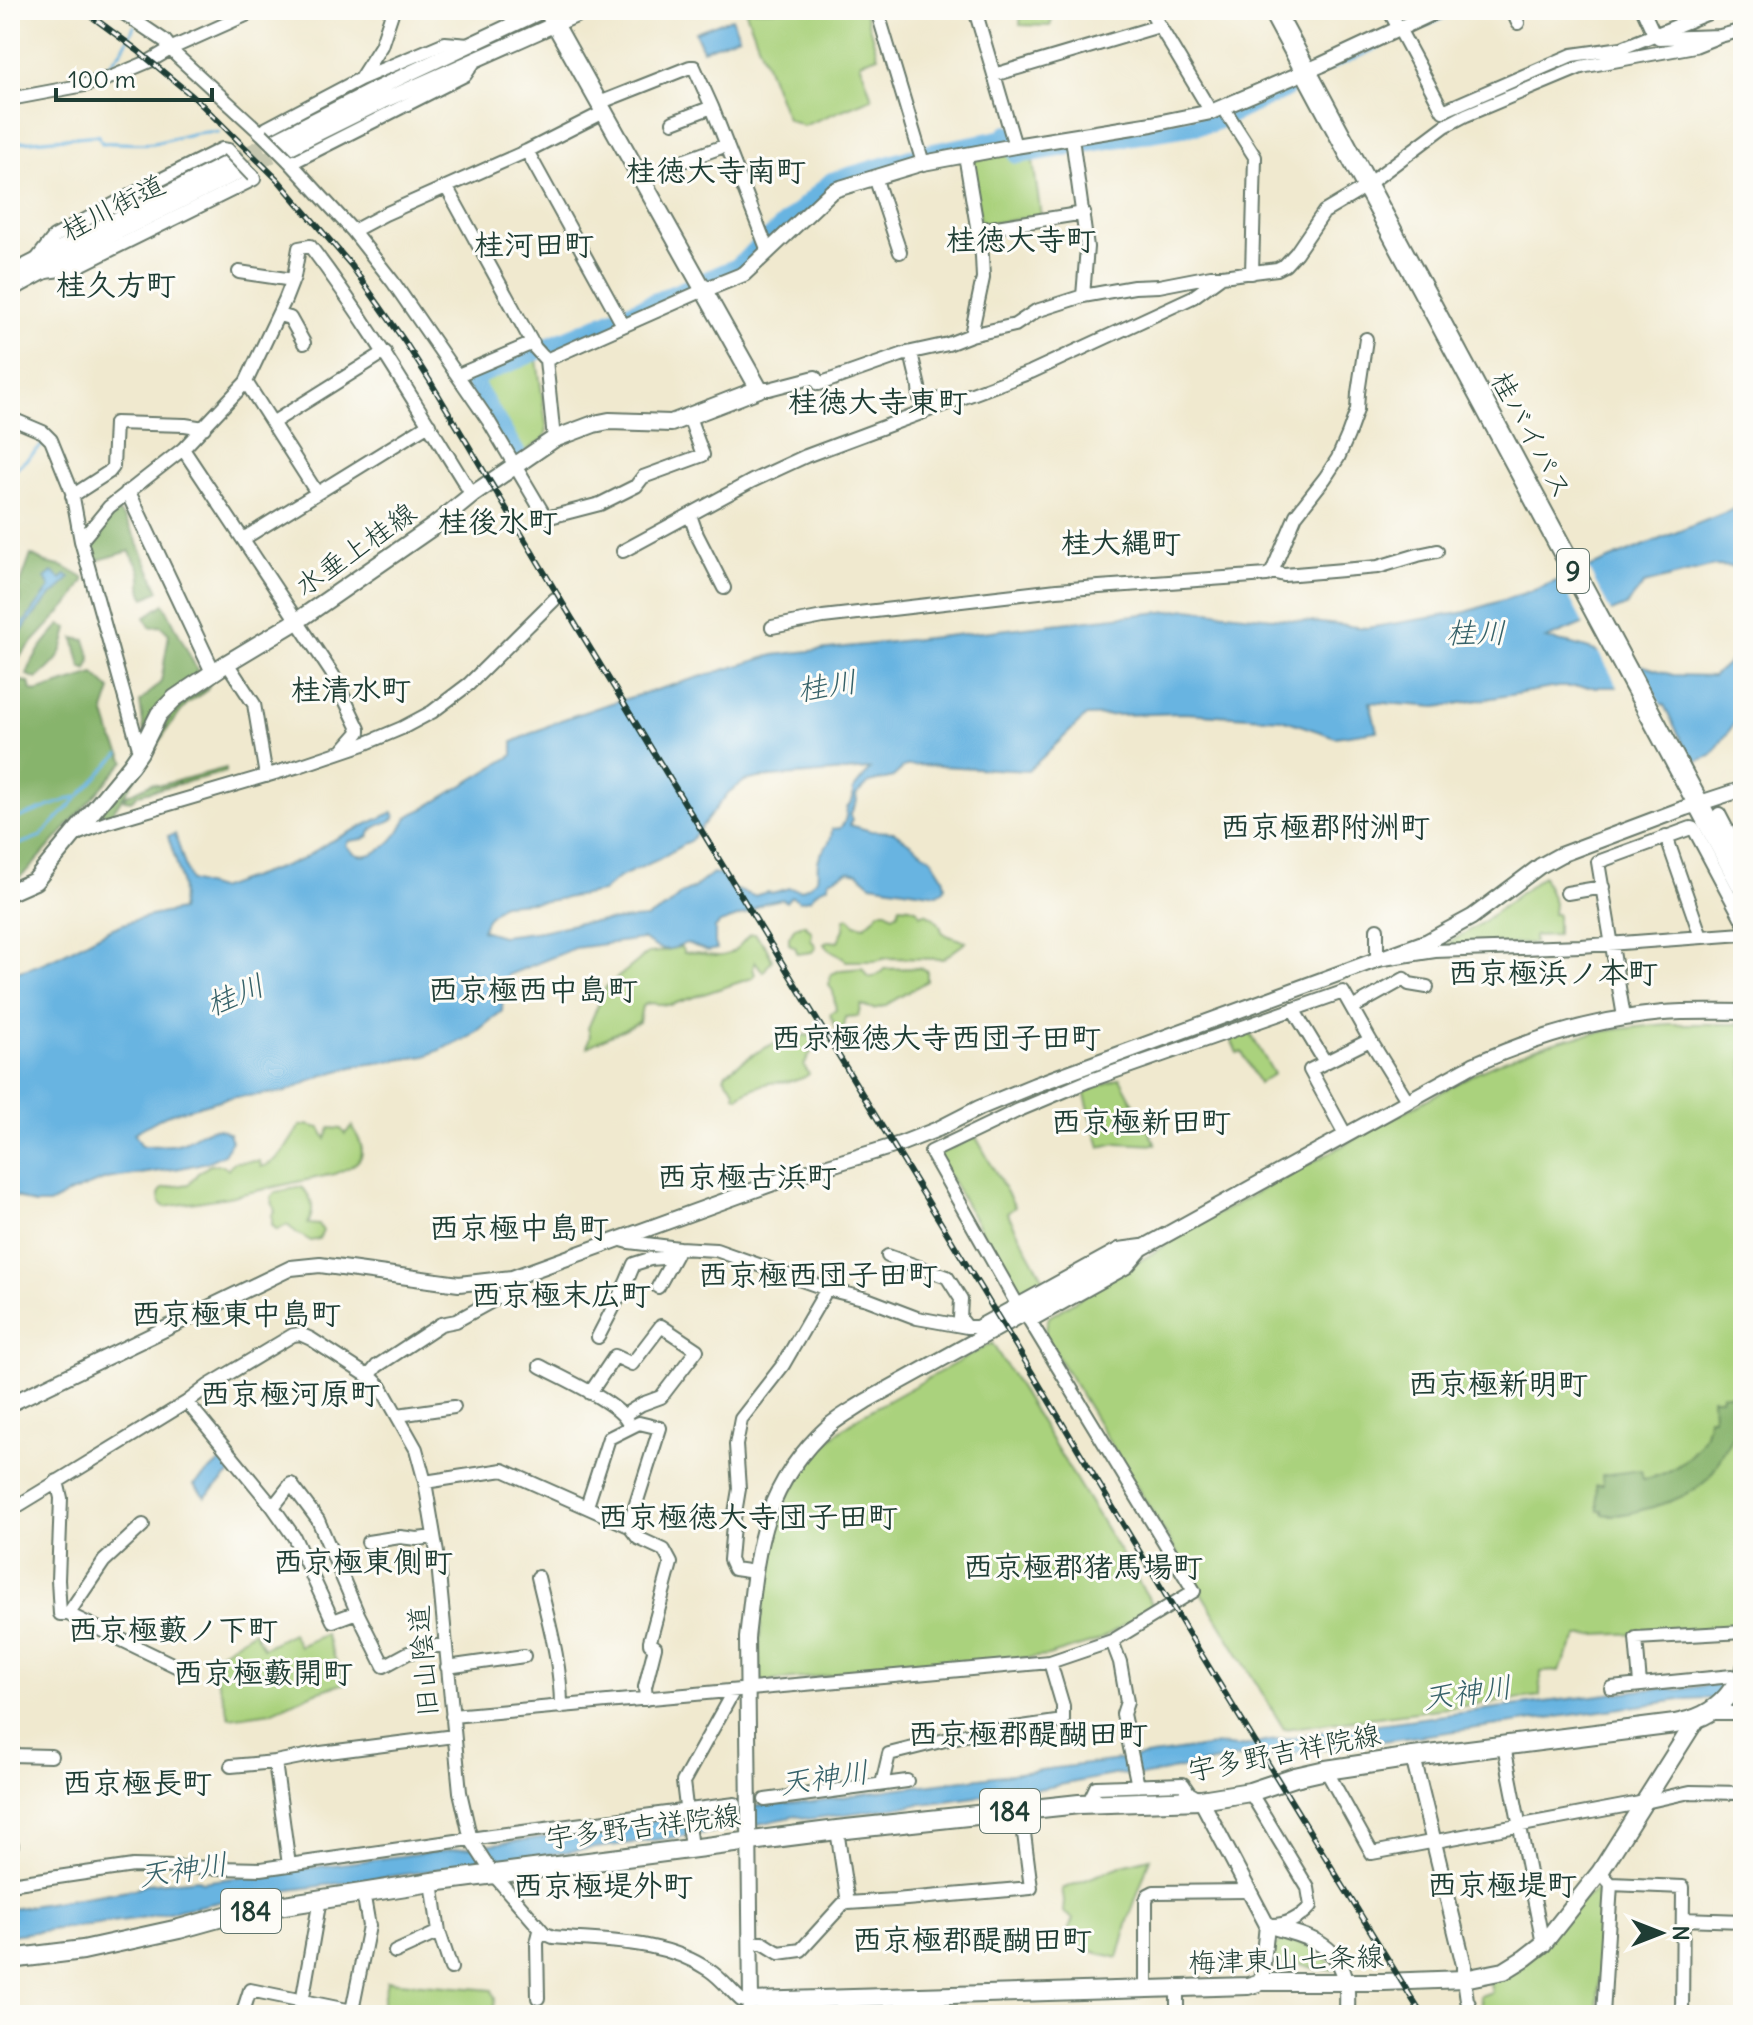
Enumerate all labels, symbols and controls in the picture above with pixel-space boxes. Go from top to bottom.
scale bar [56,52,212,102]
text: 100 m [68,64,136,94]
district label: 桂徳大寺南町 [626,151,806,189]
street label: 桂川街道 [55,166,171,248]
district label: 桂徳大寺町 [946,220,1096,258]
district label: 桂河田町 [474,225,594,263]
district label: 桂久方町 [56,265,176,303]
street label: 桂バイパス [1483,365,1581,505]
district label: 桂徳大寺東町 [788,382,968,420]
street label: 水垂上桂線 [287,494,423,604]
district label: 桂後水町 [438,502,558,540]
district label: 桂大縄町 [1061,523,1181,561]
road number: 9 [1557,549,1589,593]
water label: 桂川 [1446,613,1506,651]
water label: 桂川 [794,662,860,708]
district label: 桂清水町 [291,670,411,708]
district label: 西京極郡附洲町 [1220,807,1430,845]
district label: 西京極浜ノ本町 [1448,953,1658,991]
water label: 桂川 [200,965,270,1023]
district label: 西京極西中島町 [428,970,638,1008]
district label: 西京極徳大寺西団子田町 [771,1018,1101,1056]
district label: 西京極新田町 [1051,1102,1231,1140]
district label: 西京極古浜町 [657,1157,837,1195]
district label: 西京極中島町 [429,1208,609,1246]
district label: 西京極西団子田町 [698,1255,938,1293]
district label: 西京極末広町 [471,1275,651,1313]
district label: 西京極東中島町 [131,1294,341,1332]
district label: 西京極新明町 [1408,1364,1588,1402]
district label: 西京極河原町 [200,1374,380,1412]
district label: 西京極徳大寺団子田町 [598,1497,898,1535]
district label: 西京極東側町 [273,1542,453,1580]
district label: 西京極郡猪馬場町 [963,1547,1203,1585]
street label: 旧山陰道 [400,1604,446,1718]
district label: 西京極藪ノ下町 [68,1610,278,1648]
district label: 西京極藪開町 [173,1653,353,1691]
water label: 天神川 [1420,1667,1514,1717]
district label: 西京極郡醍醐田町 [908,1714,1148,1752]
street label: 宇多野吉祥院線 [1184,1716,1384,1788]
water label: 天神川 [777,1752,871,1802]
district label: 西京極長町 [62,1763,212,1801]
road number: 184 [980,1789,1040,1833]
street label: 宇多野吉祥院線 [544,1796,742,1856]
water label: 天神川 [136,1844,230,1894]
district label: 西京極堤町 [1427,1865,1577,1903]
district label: 西京極堤外町 [513,1866,693,1904]
road number: 184 [221,1889,281,1933]
north arrow [1621,1893,1701,1973]
district label: 西京極郡醍醐田町 [852,1920,1092,1958]
text: N [1667,1925,1695,1941]
street label: 梅津東山七条線 [1187,1938,1385,1980]

